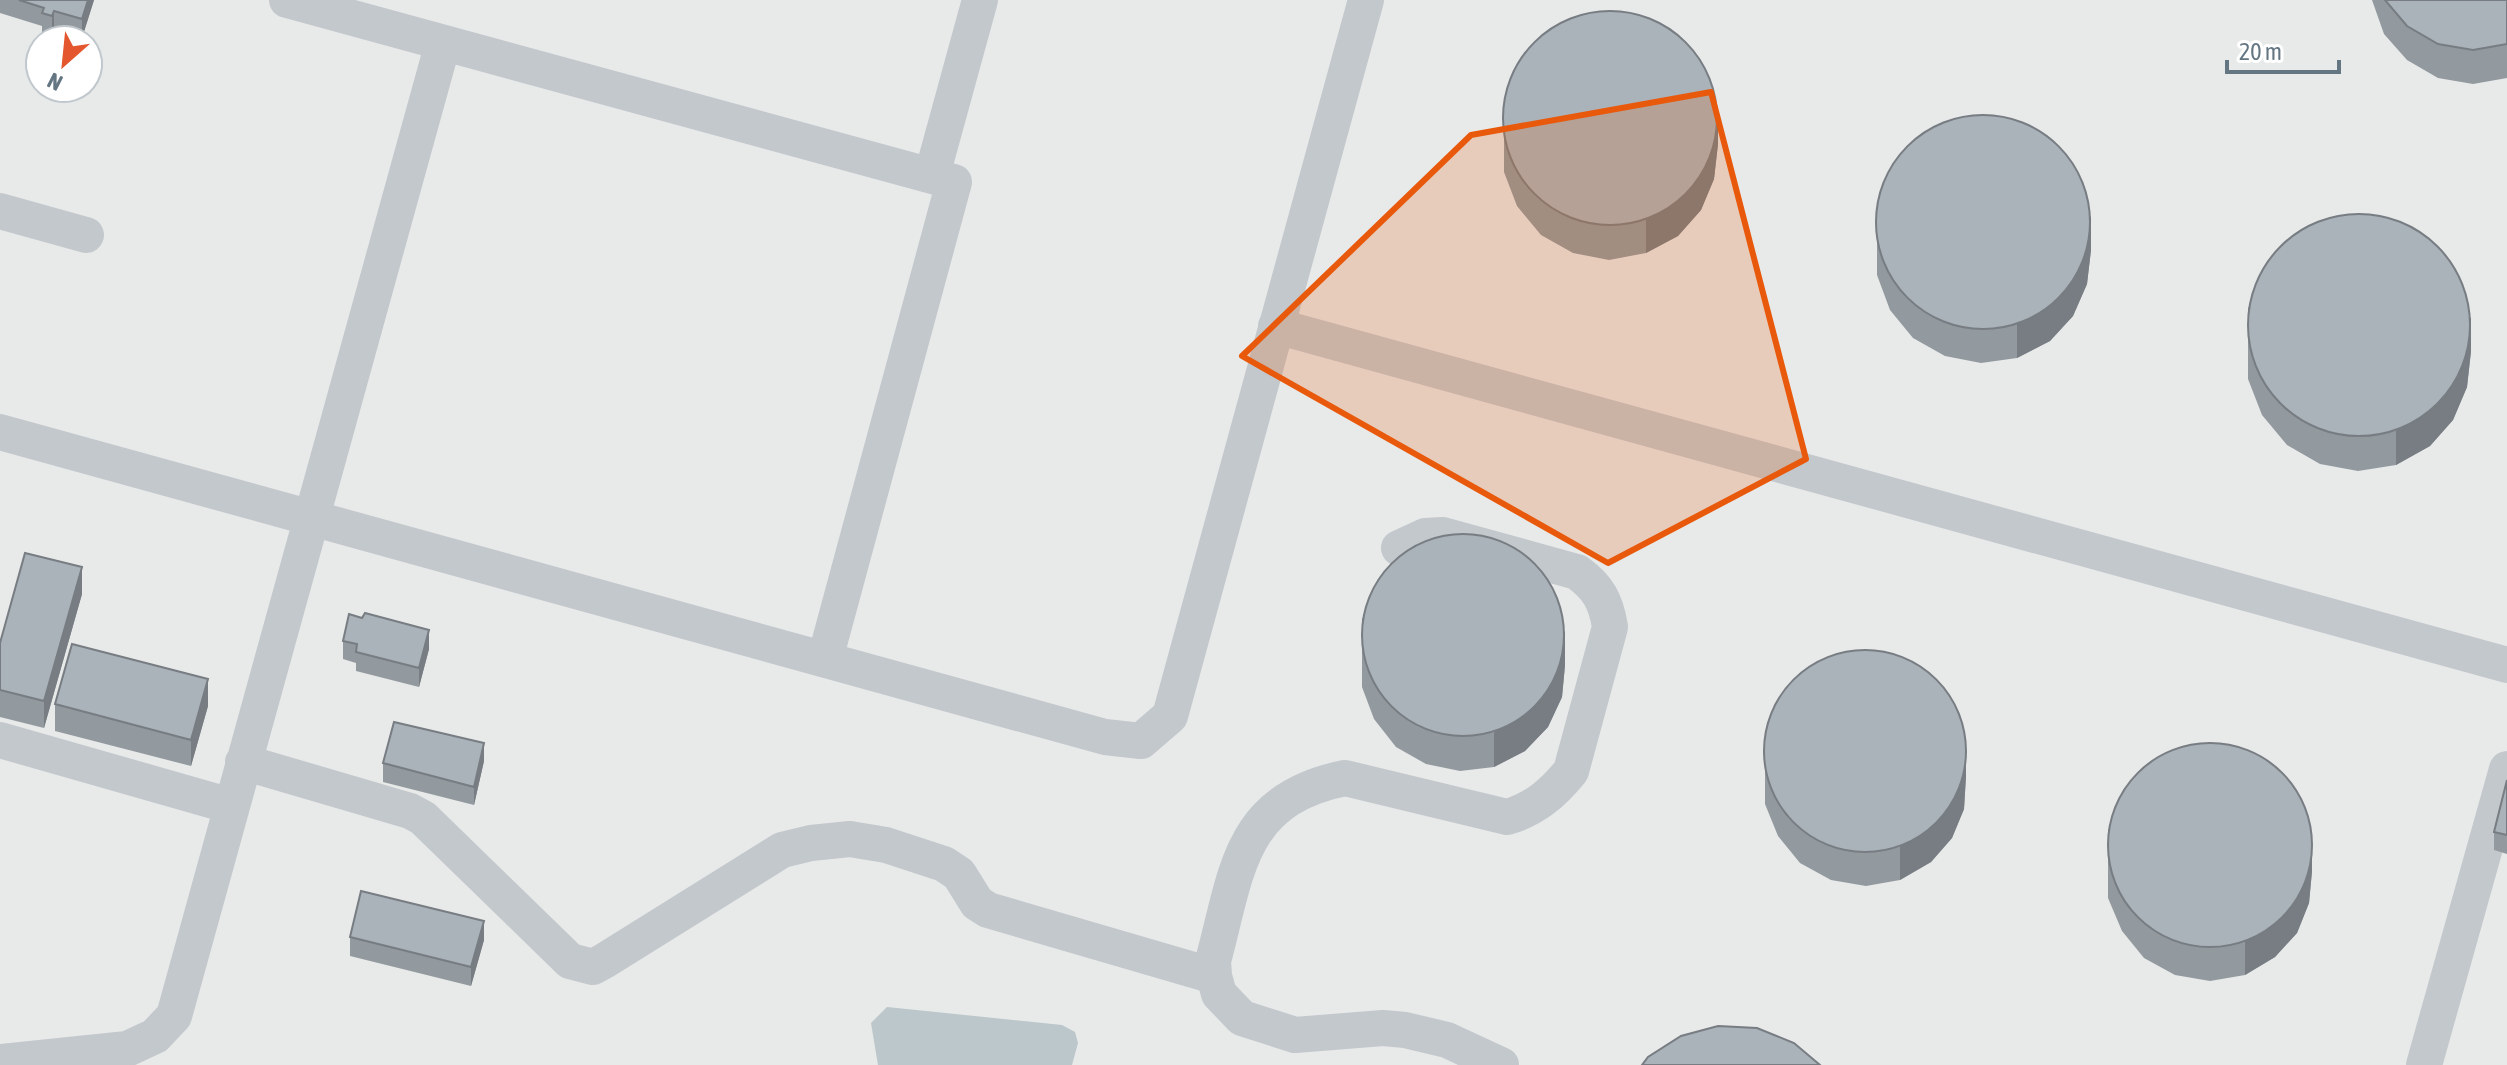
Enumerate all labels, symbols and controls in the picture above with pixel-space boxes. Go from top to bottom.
north arrow [24,24,104,104]
scale bar [2227,24,2339,74]
text: 20 m [2239,38,2282,65]
text: N [43,67,67,96]

